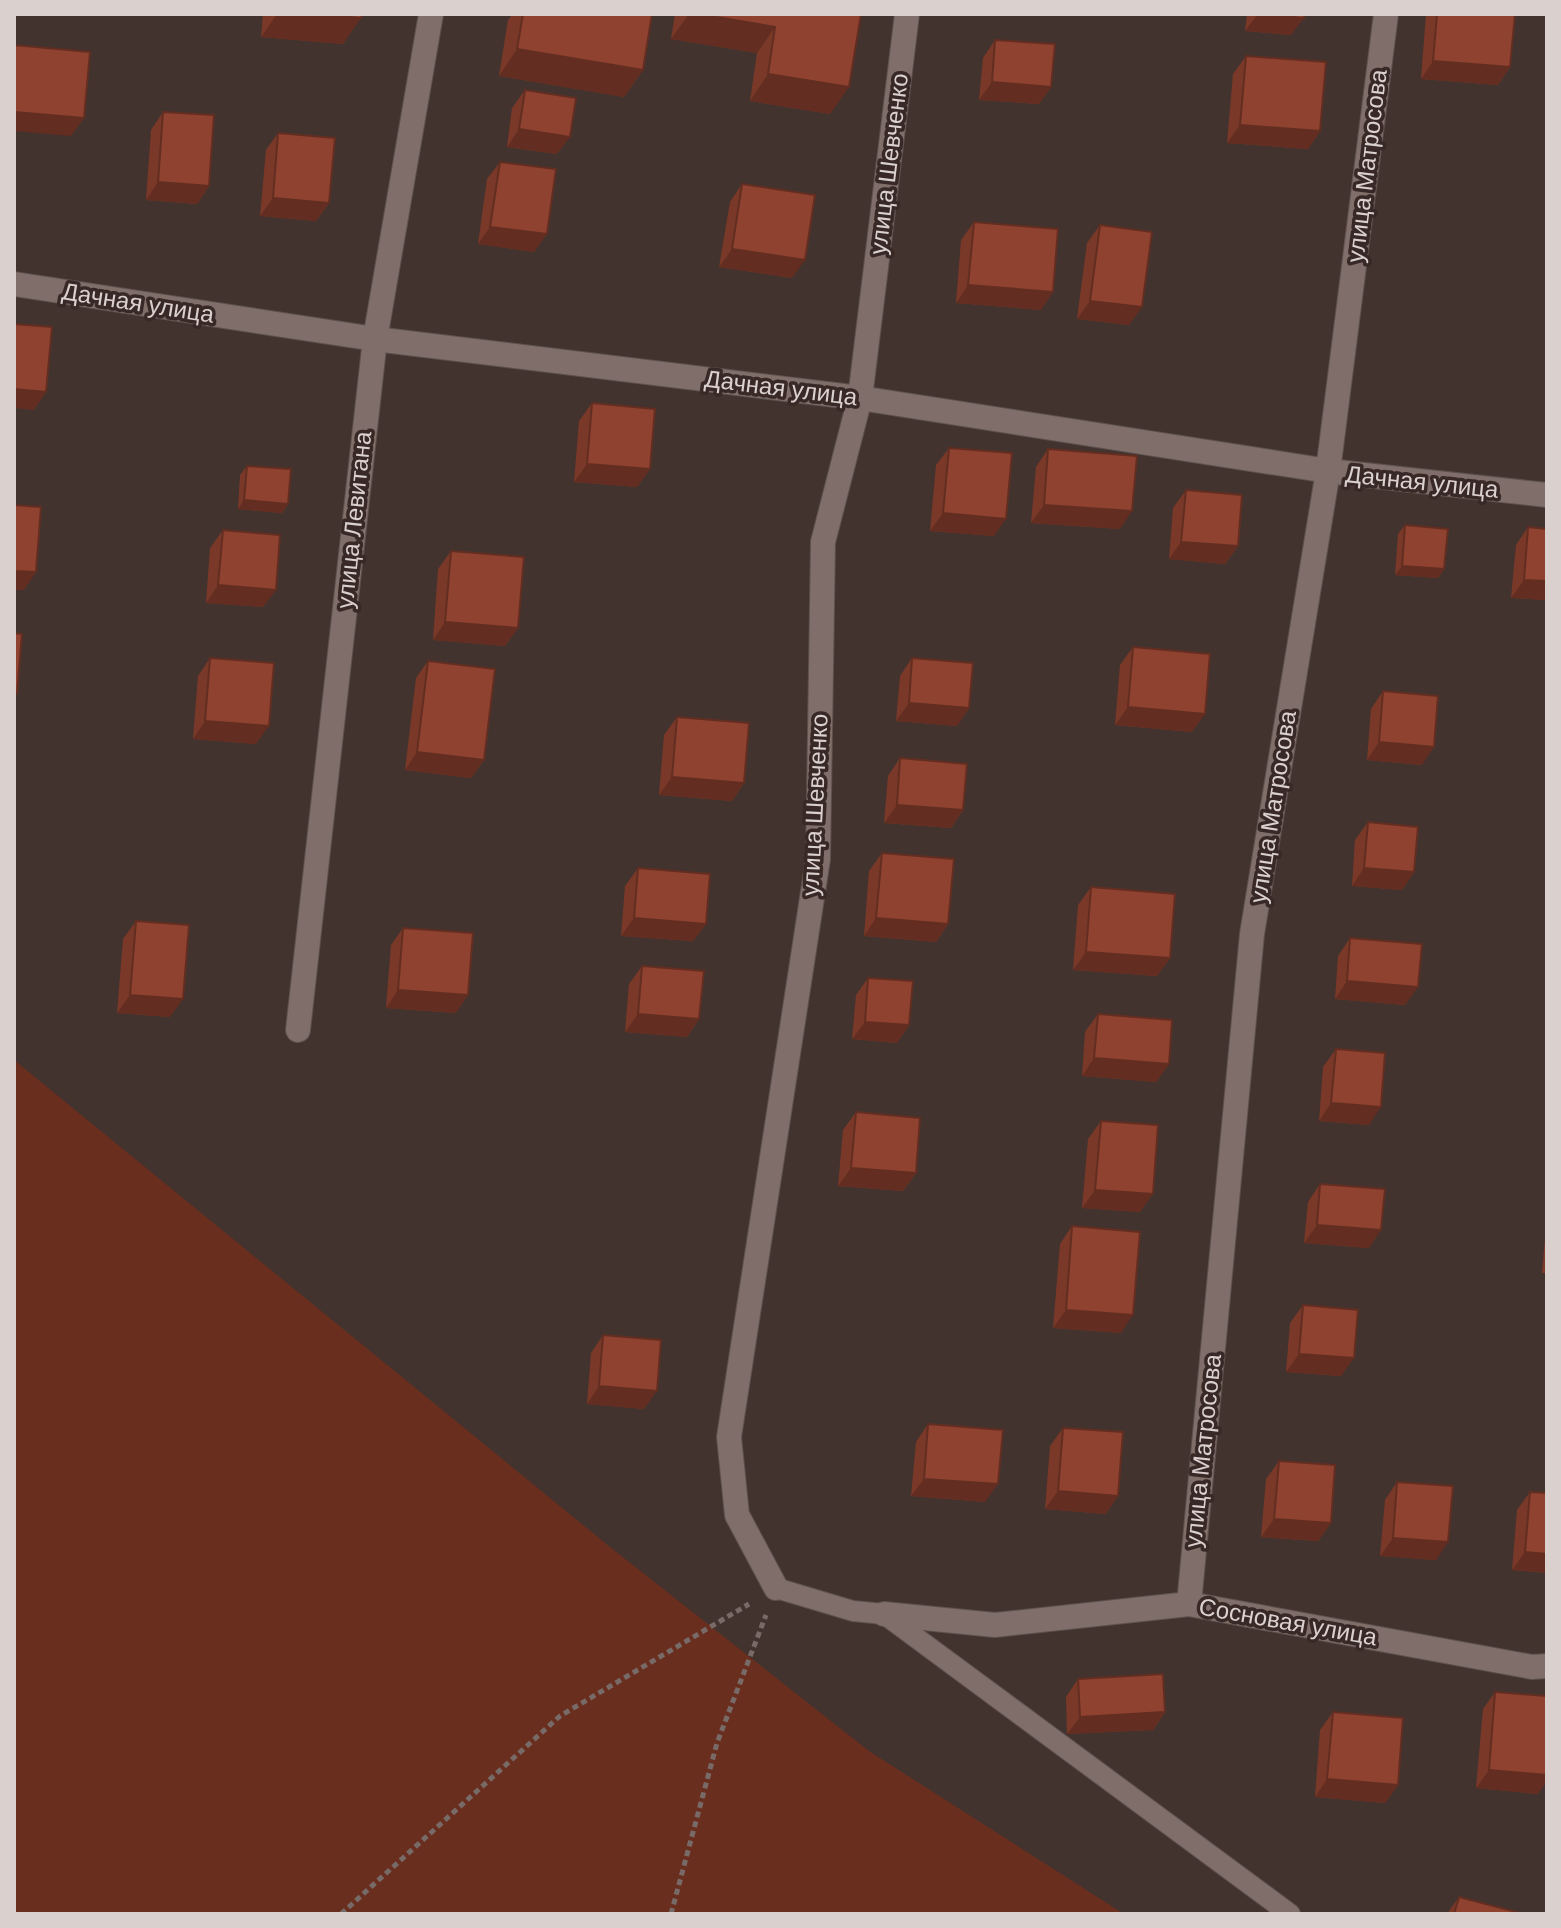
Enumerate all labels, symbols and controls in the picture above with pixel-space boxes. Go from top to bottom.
street label: улица Матросова [1339,67,1394,264]
street label: улица Шевченко [862,71,915,256]
street label: Дачная улица [60,275,217,330]
street label: Дачная улица [703,363,860,412]
street label: улица Левитана [329,429,378,610]
street label: Дачная улица [1344,458,1501,505]
street label: улица Матросова [1242,708,1303,905]
street label: улица Шевченко [794,713,835,897]
street label: улица Матросова [1177,1352,1228,1549]
street label: Сосновая улица [1197,1591,1380,1653]

